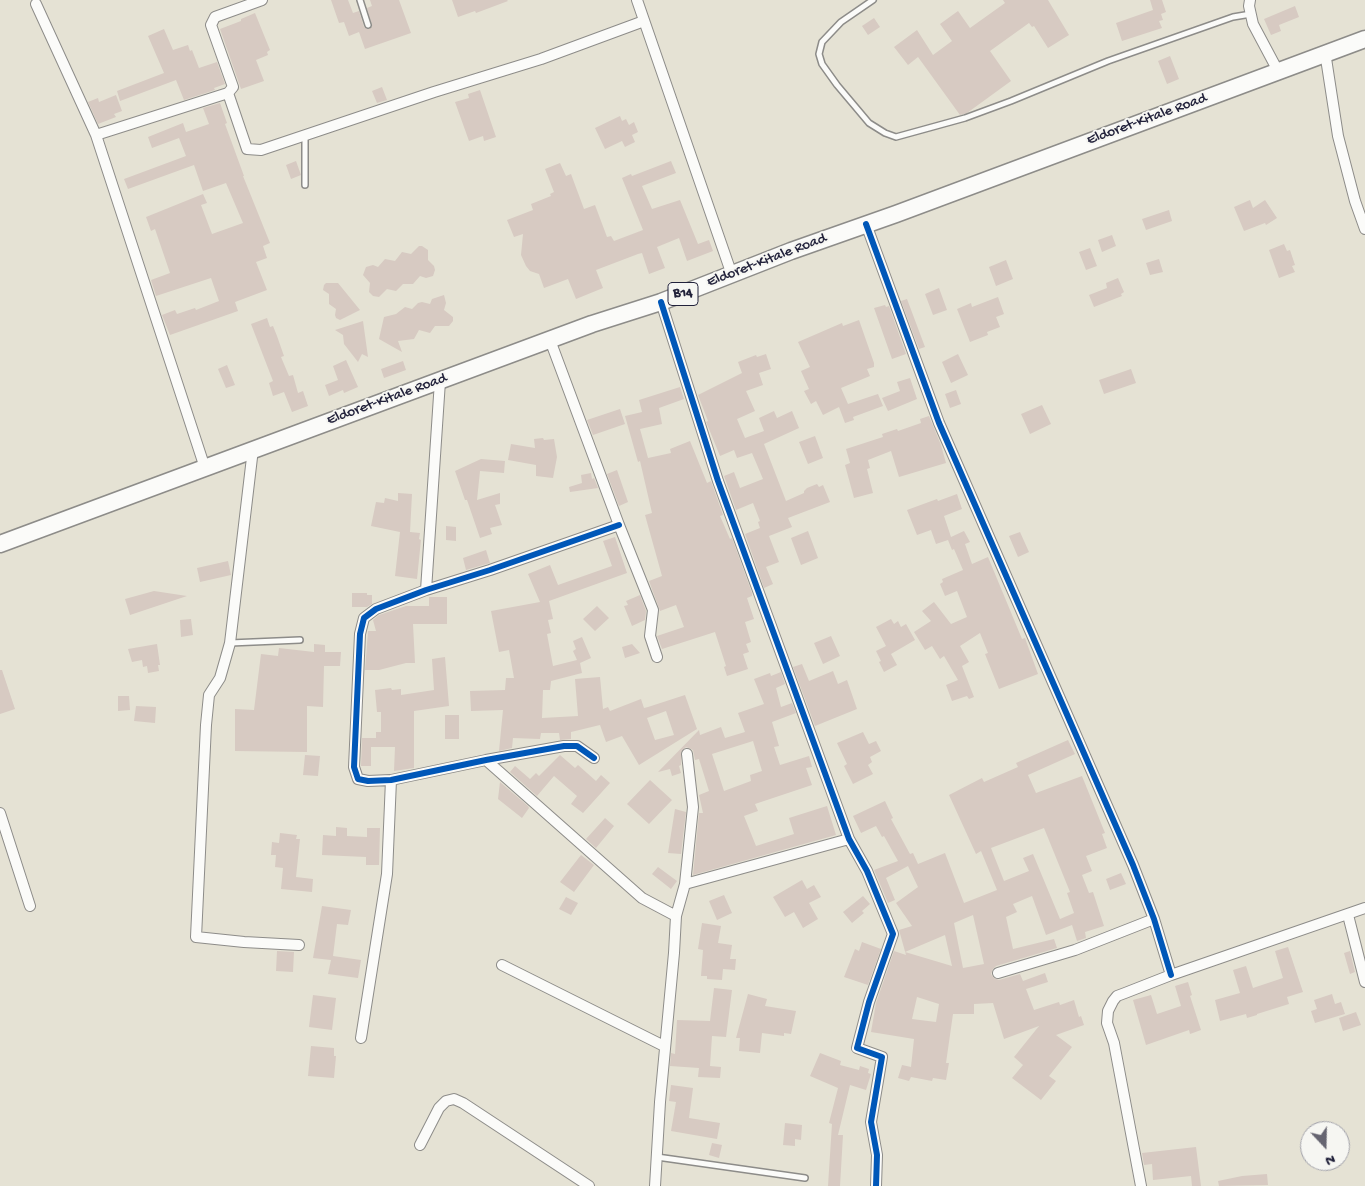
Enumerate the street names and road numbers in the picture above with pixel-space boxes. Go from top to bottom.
street label: Eldoret-Kitale Road [1085,90,1209,150]
street label: Eldoret-Kitale Road [705,230,829,292]
road number: B14 [668,282,698,306]
street label: Eldoret-Kitale Road [325,370,449,430]

